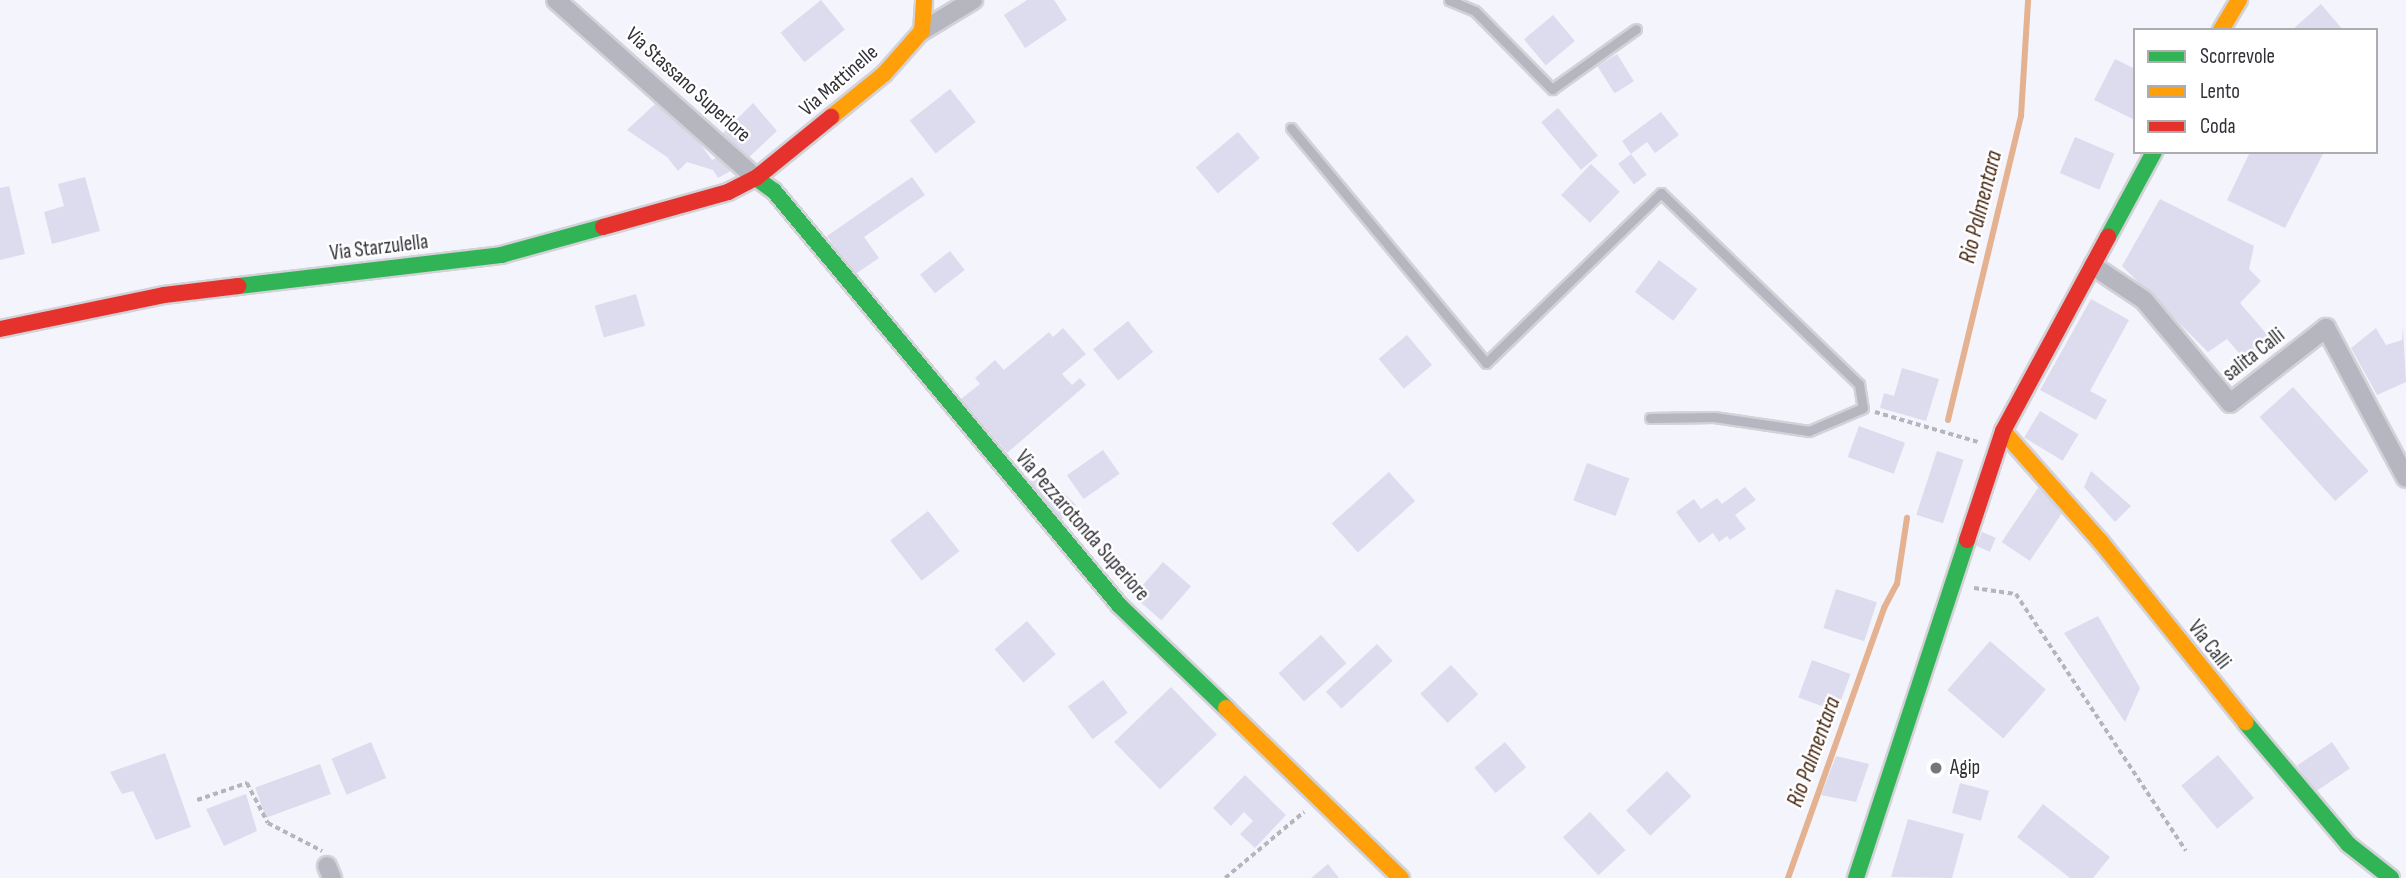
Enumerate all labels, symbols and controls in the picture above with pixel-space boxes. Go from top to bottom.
street label: Via Stassano Superiore [620,22,756,148]
legend [2133,28,2378,154]
street label: Via Mattinelle [795,40,883,122]
text: Scorrevole [2200,44,2275,69]
text: Lento [2200,79,2240,104]
text: Coda [2200,114,2236,139]
water label: Rio Palmentara [1954,148,2008,266]
street label: Via Starzulella [328,229,430,267]
street label: salita Calli [2218,323,2290,387]
street label: Via Pezzarotonda Superiore [1010,445,1154,607]
street label: Via Calli [2182,616,2236,674]
water label: Rio Palmentara [1781,693,1847,811]
place label: Agip [1950,755,1980,781]
marker: Agip [1928,760,1944,776]

